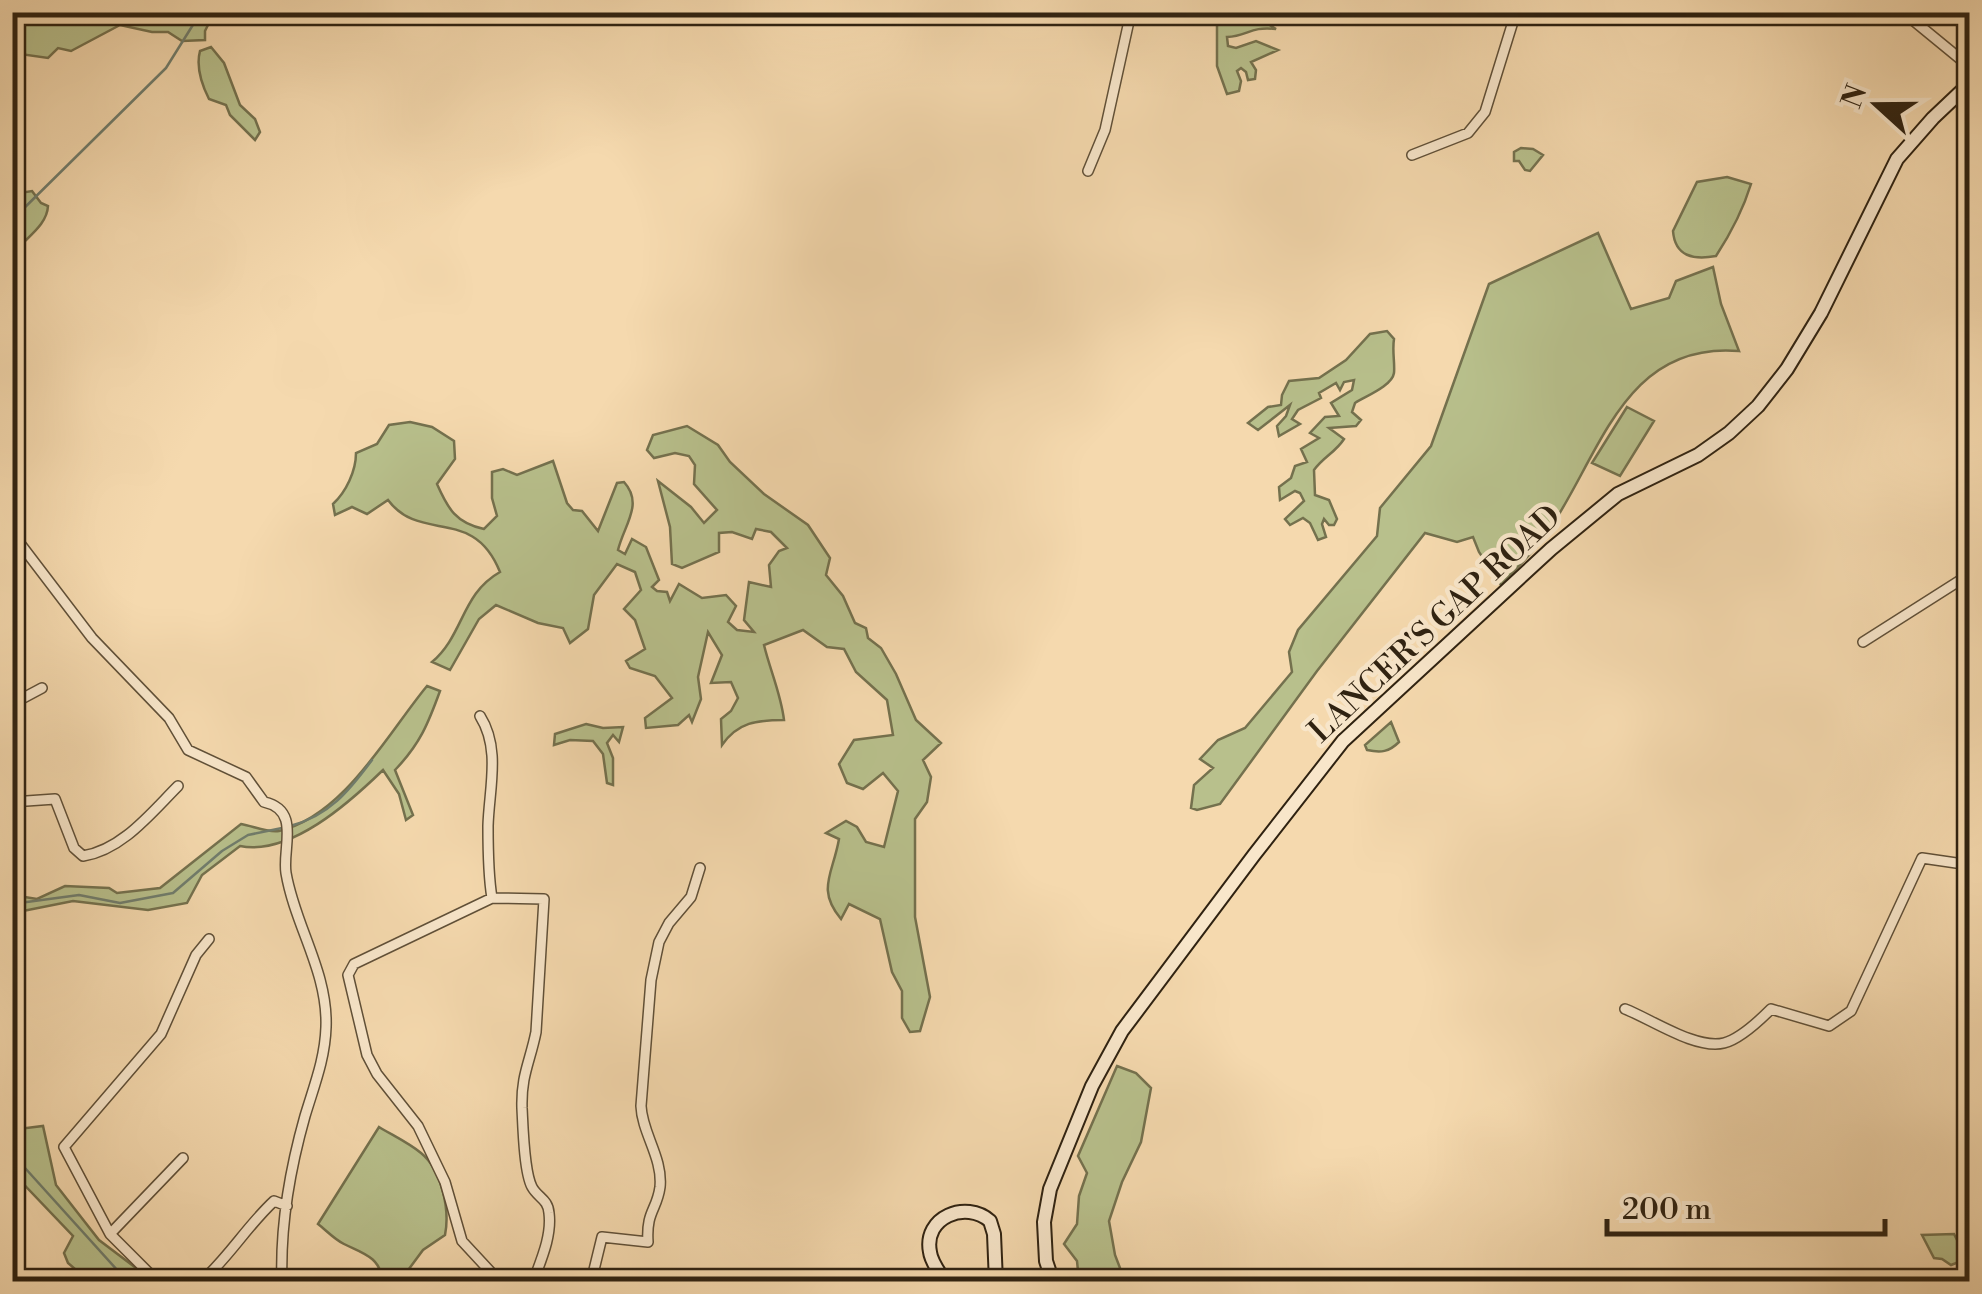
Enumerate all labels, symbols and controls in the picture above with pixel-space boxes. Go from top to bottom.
north arrow [1827,55,1927,155]
text: N [1835,80,1875,113]
street label: LANCER'S GAP ROAD [1300,497,1570,751]
scale bar [1607,1174,1884,1236]
text: 200 m [1622,1191,1711,1229]

